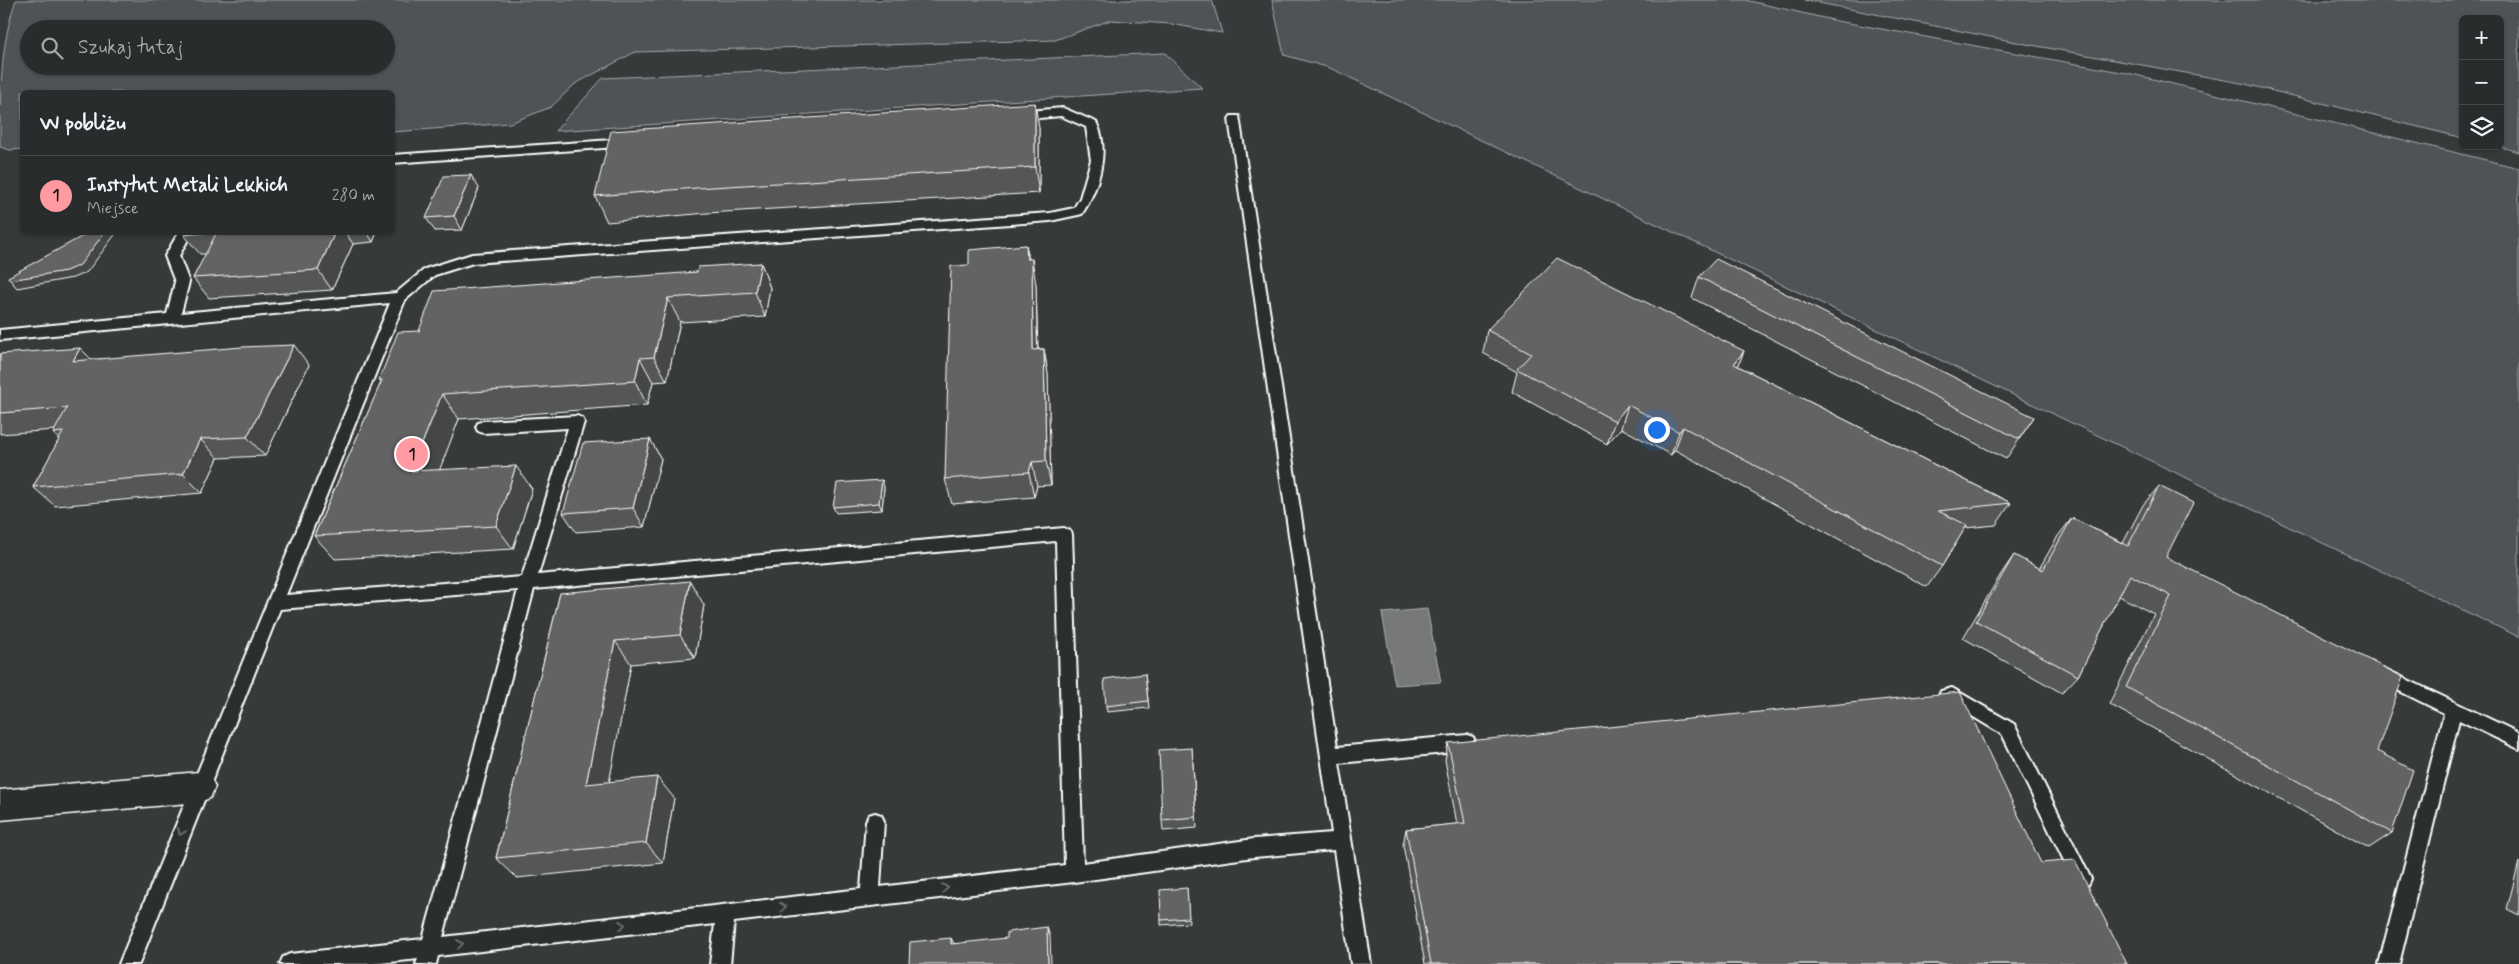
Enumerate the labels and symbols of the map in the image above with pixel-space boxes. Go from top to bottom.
your location [1644,417,1670,443]
pin: 1 [396,435,428,473]
one-way arrow [177,827,187,836]
one-way arrow [941,883,949,894]
one-way arrow [780,902,788,913]
one-way arrow [618,920,626,931]
one-way arrow [457,939,465,950]

